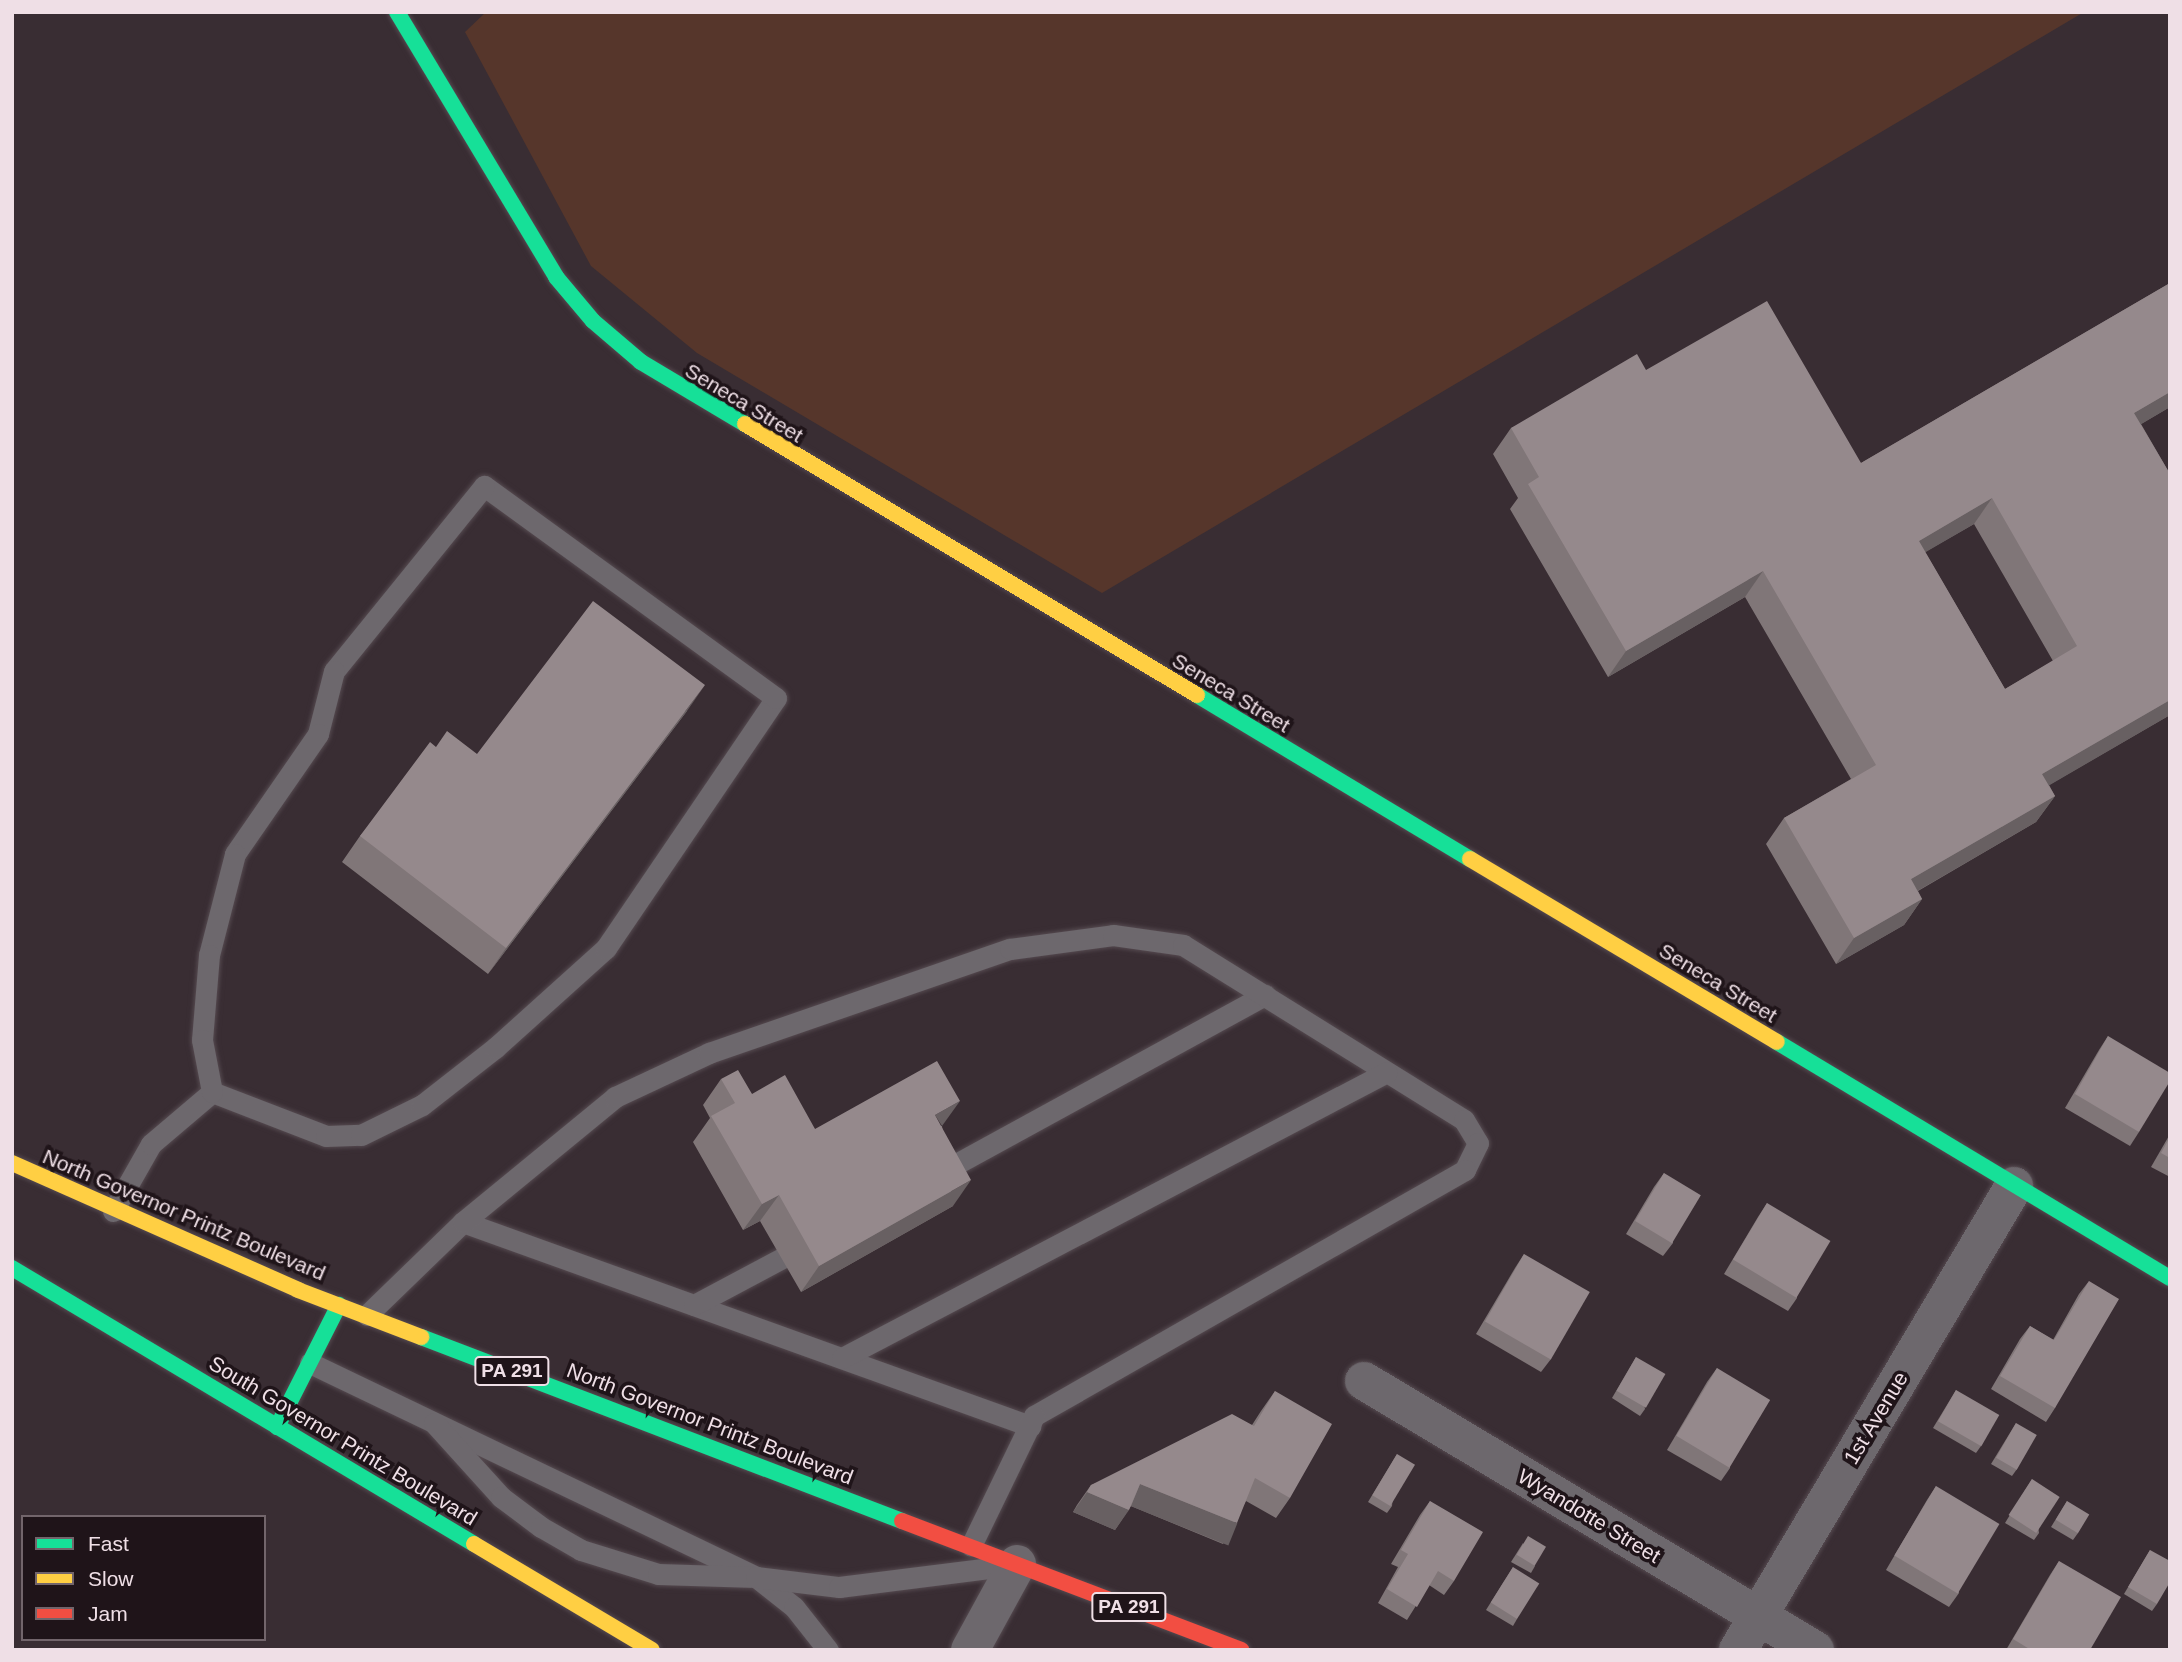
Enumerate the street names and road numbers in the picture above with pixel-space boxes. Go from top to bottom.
street label: Seneca Street [680,358,808,448]
street label: Seneca Street [1167,648,1295,738]
street label: Seneca Street [1654,938,1782,1028]
street label: North Governor Printz Boulevard [39,1144,329,1286]
street label: South Governor Printz Boulevard [204,1351,482,1531]
road number: PA 291 [474,1356,550,1386]
street label: North Governor Printz Boulevard [563,1358,857,1490]
street label: 1st Avenue [1838,1367,1914,1469]
street label: Wyandotte Street [1513,1463,1665,1569]
road number: PA 291 [1090,1592,1168,1623]

